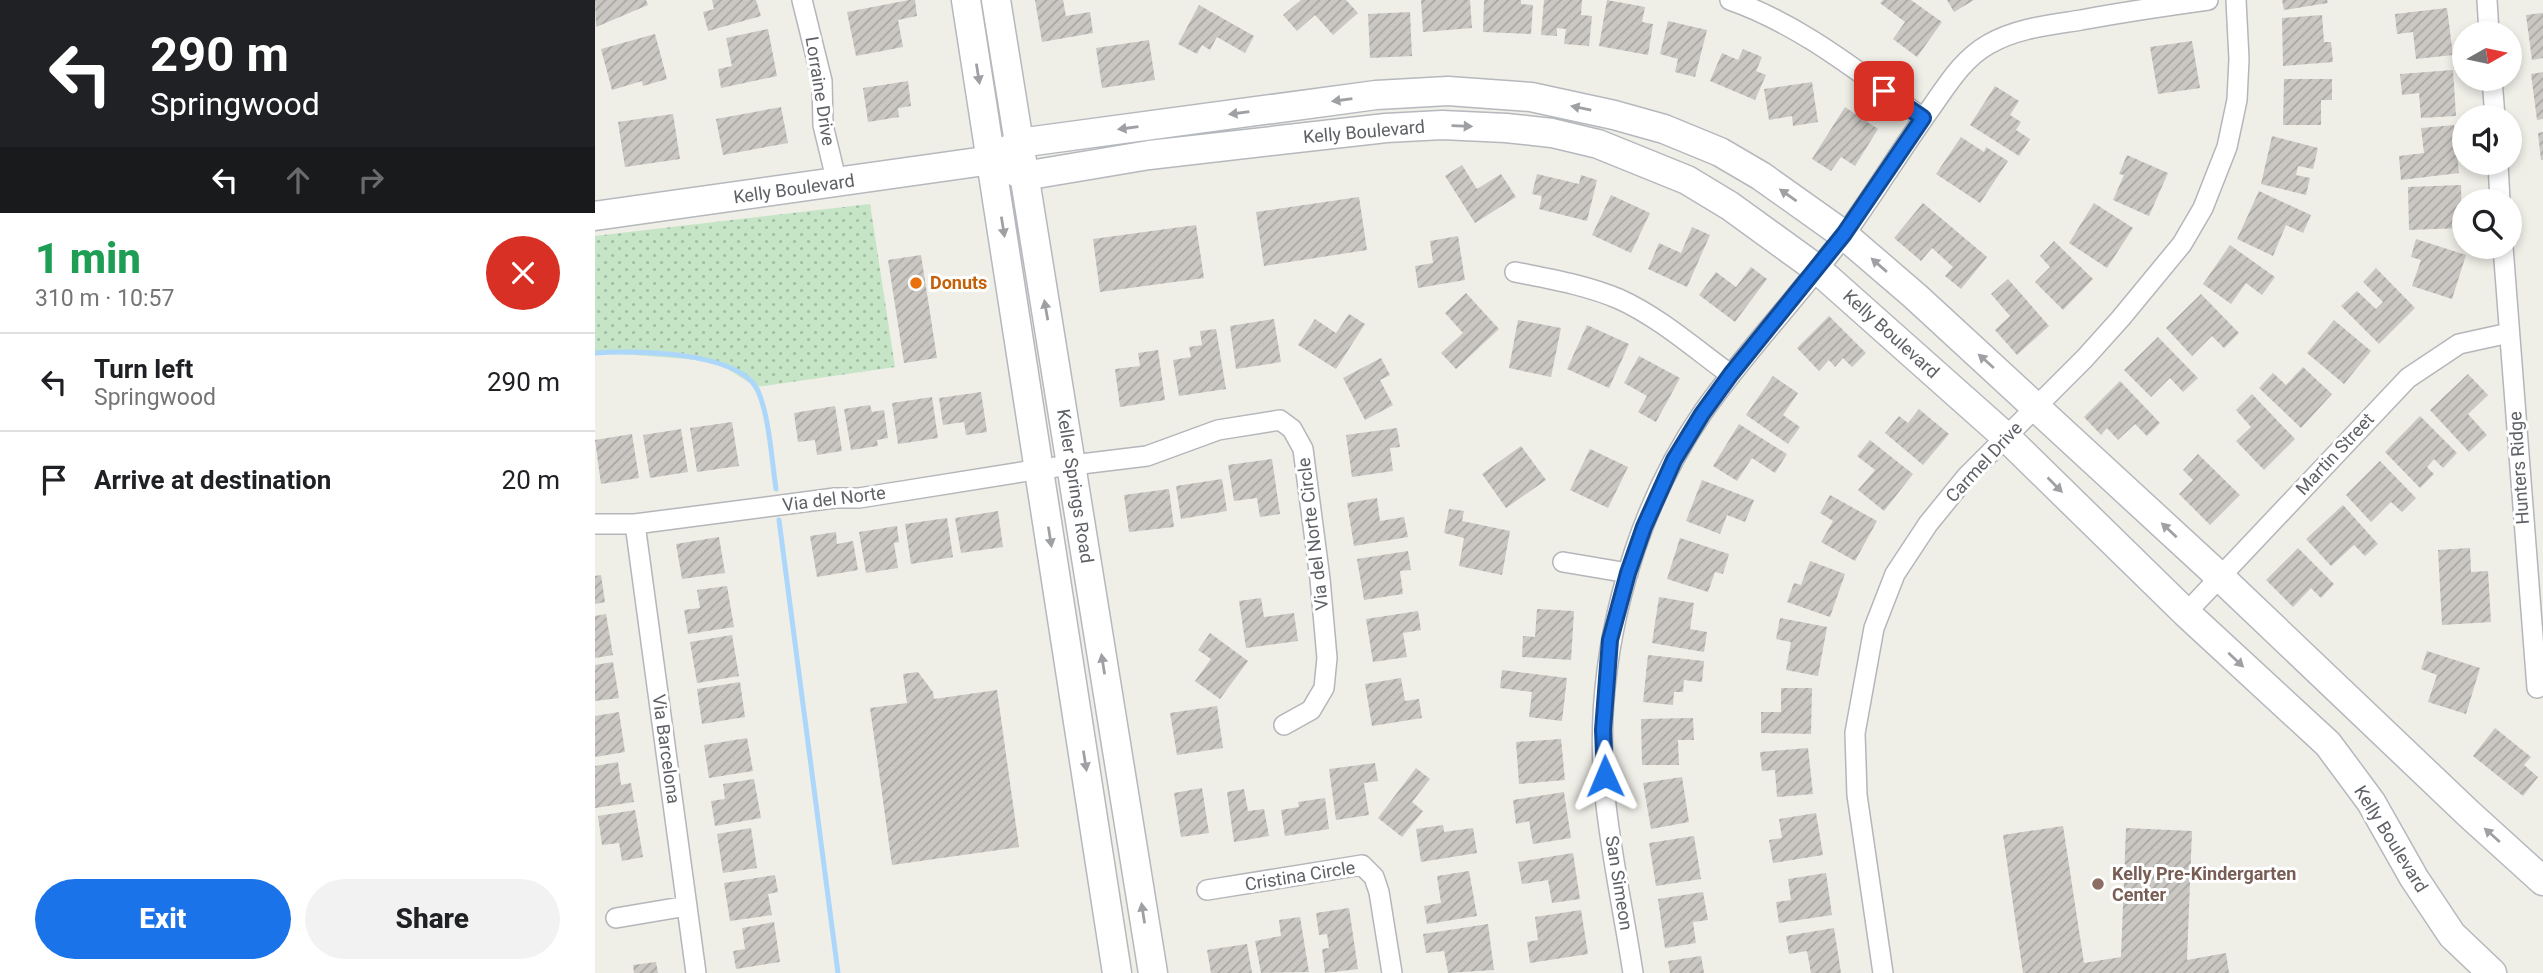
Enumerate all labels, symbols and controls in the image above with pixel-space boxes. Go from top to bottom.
north arrow [2452,21,2522,91]
map controls [2452,21,2522,259]
text: 290 m [150,26,289,83]
icon: left [35,28,126,119]
street label: Lorraine Drive [801,35,839,147]
pin [1854,61,1914,121]
one-way arrow [973,63,984,85]
icon: arrive [1865,72,1903,110]
text: Springwood [150,85,320,123]
one-way arrow [1331,94,1353,105]
one-way arrow [1570,102,1592,113]
button: sound [2452,105,2522,175]
one-way arrow [1228,108,1250,119]
street label: Kelly Boulevard [1302,116,1426,147]
one-way arrow [1451,120,1473,131]
one-way arrow [1117,123,1139,134]
icon: left [206,161,244,199]
icon: ahead [279,161,317,199]
icon: right [352,161,390,199]
street label: Kelly Boulevard [732,170,856,207]
one-way arrow [1779,188,1797,202]
button: search [2452,189,2522,259]
one-way arrow [997,217,1008,239]
text: 1 min [35,234,141,283]
button: close [486,236,560,310]
one-way arrow [1871,258,1888,273]
place label: Donuts [930,272,987,293]
marker: Donuts [908,275,924,291]
text: 310 m · 10:57 [35,285,174,312]
street label: Kelly Boulevard [1839,285,1944,382]
one-way arrow [1040,298,1051,320]
one-way arrow [1977,353,1995,369]
text: Turn left [94,354,193,384]
icon: left [35,363,73,401]
text: 290 m [487,367,560,397]
text: Springwood [94,384,216,411]
street label: Keller Springs Road [1053,407,1098,565]
street label: Martin Street [2291,408,2378,499]
street label: Hunters Ridge [2504,411,2533,525]
street label: Carmel Drive [1941,417,2026,506]
street label: Via del Norte Circle [1293,457,1332,612]
icon: arrive [35,461,73,499]
text: Arrive at destination [94,465,331,495]
text: 20 m [502,465,560,495]
one-way arrow [2046,476,2063,492]
street label: Via del Norte [781,482,887,515]
one-way arrow [2160,522,2178,538]
one-way arrow [1045,526,1056,548]
one-way arrow [2227,651,2244,667]
one-way arrow [1098,653,1109,675]
street label: Via Barcelona [648,693,685,805]
position arrow [1568,739,1642,813]
one-way arrow [1080,751,1091,773]
street label: Kelly Boulevard [2350,781,2433,896]
one-way arrow [2483,827,2501,843]
street label: San Simeon [1602,834,1637,932]
street label: Cristina Circle [1243,856,1357,895]
place label: Kelly Pre-Kindergarten Center [2112,863,2296,905]
marker: Kelly Pre-Kindergarten Center [2090,876,2106,892]
button: Exit [35,879,291,959]
button: Share [305,879,560,959]
one-way arrow [1137,902,1148,924]

